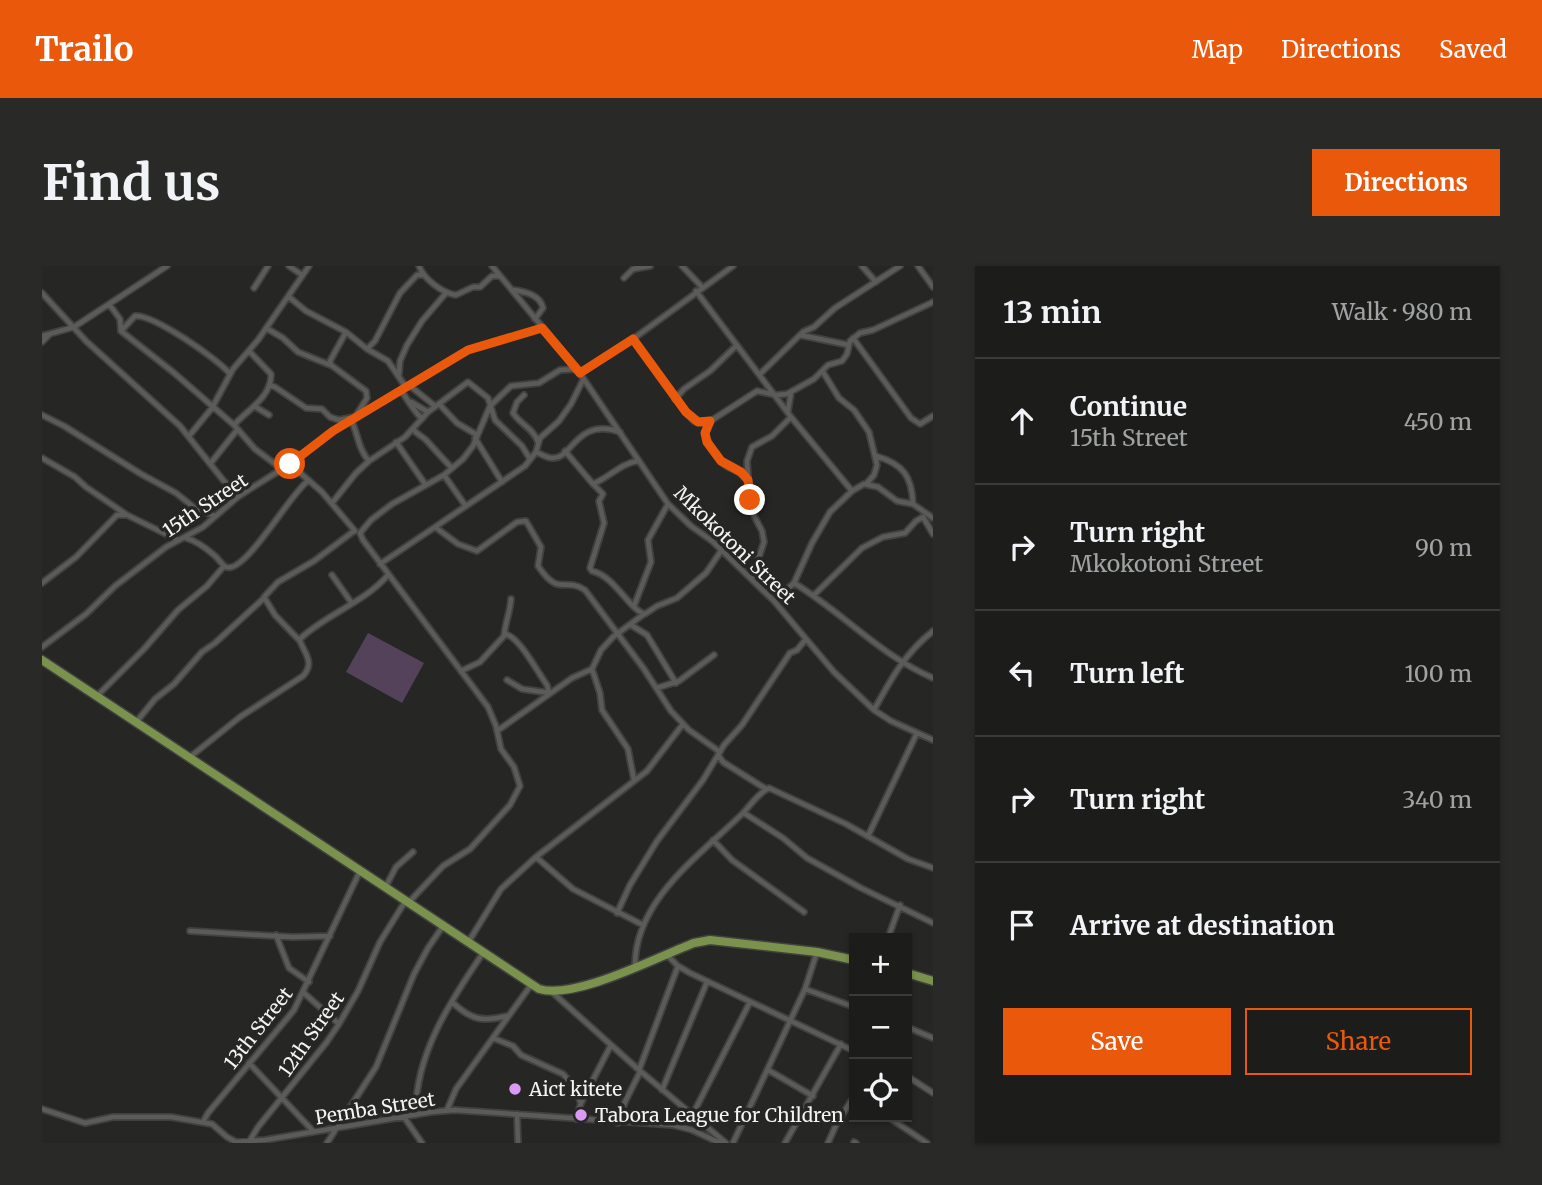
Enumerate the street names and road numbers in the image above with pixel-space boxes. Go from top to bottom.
street label: 15th Street [158,468,252,542]
street label: Mkokotoni Street [669,481,801,610]
street label: 13th Street [219,982,298,1074]
street label: 12th Street [273,986,349,1081]
street label: Pemba Street [313,1087,437,1129]

